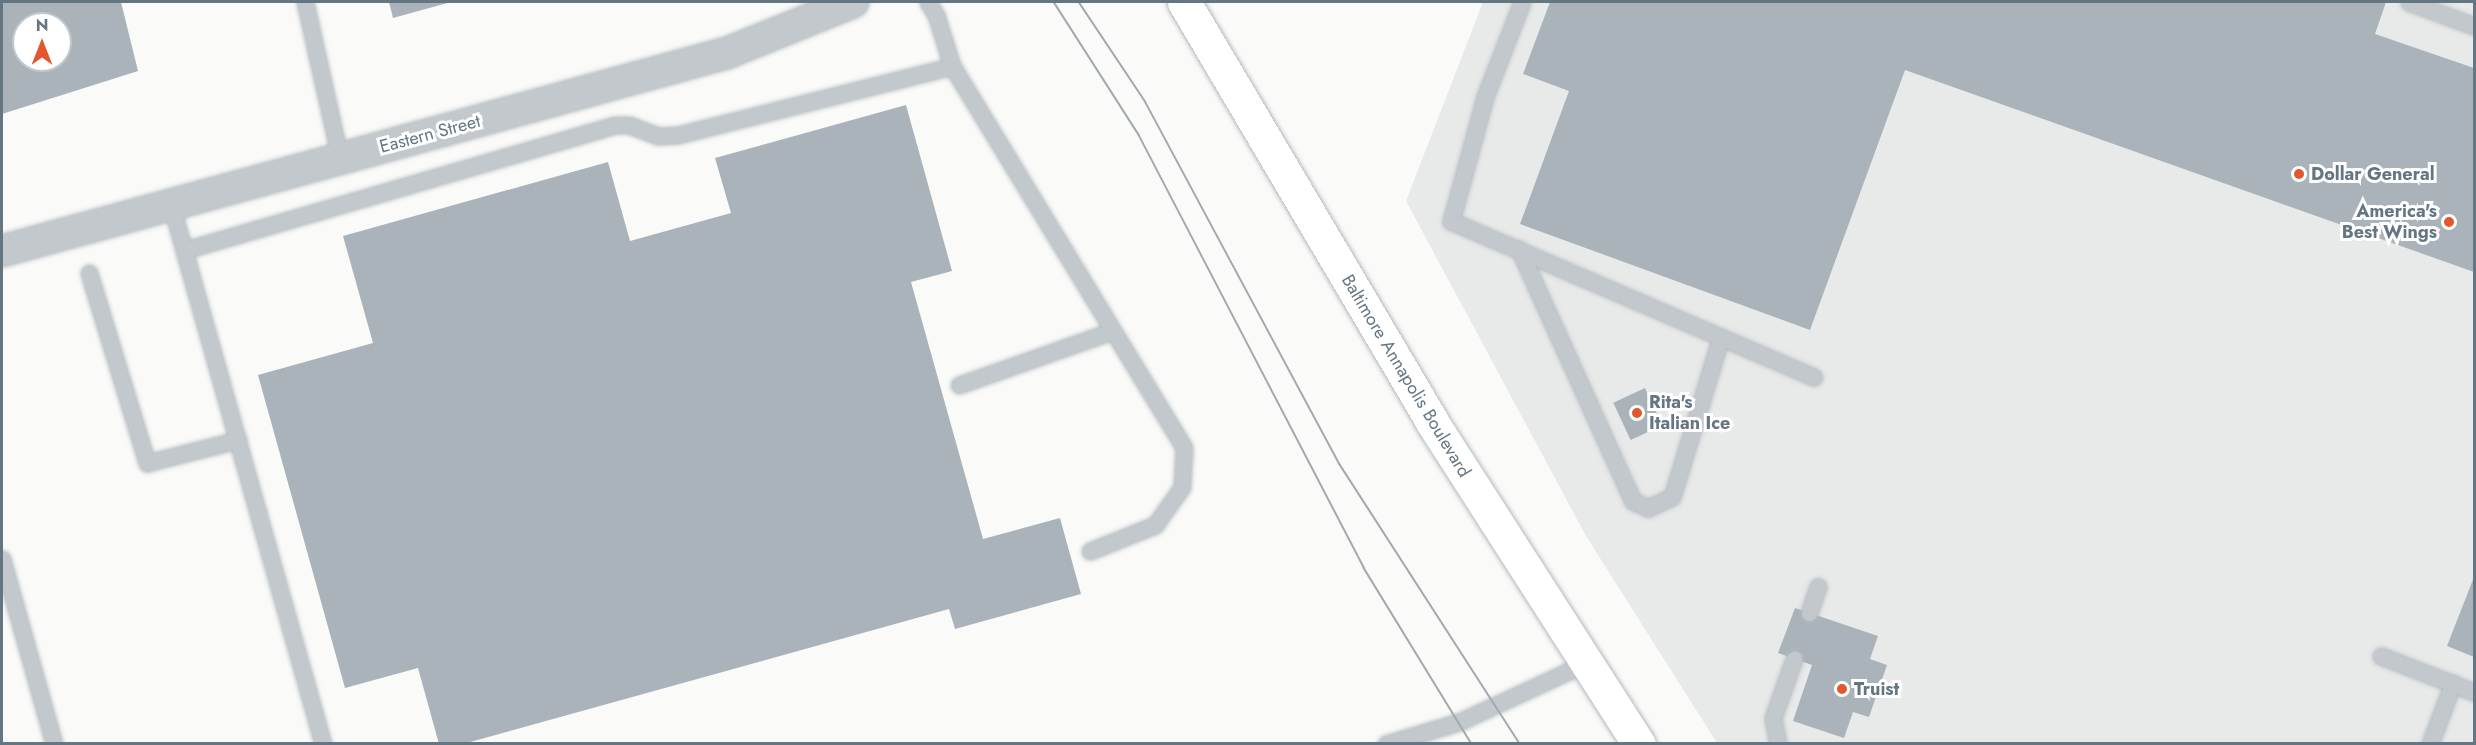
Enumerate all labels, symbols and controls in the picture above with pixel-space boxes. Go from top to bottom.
north arrow [12,12,72,72]
text: N [36,14,48,37]
street label: Eastern Street [377,110,483,158]
place label: Dollar General [2311,163,2435,185]
marker: Dollar General [2292,167,2306,181]
place label: America's Best Wings [2342,201,2437,244]
marker: America's Best Wings [2442,215,2456,229]
street label: Baltimore Annapolis Boulevard [1337,271,1475,481]
place label: Rita's Italian Ice [1649,392,1730,434]
marker: Rita's Italian Ice [1630,406,1644,420]
place label: Truist [1854,678,1899,700]
marker: Truist [1835,682,1849,696]

